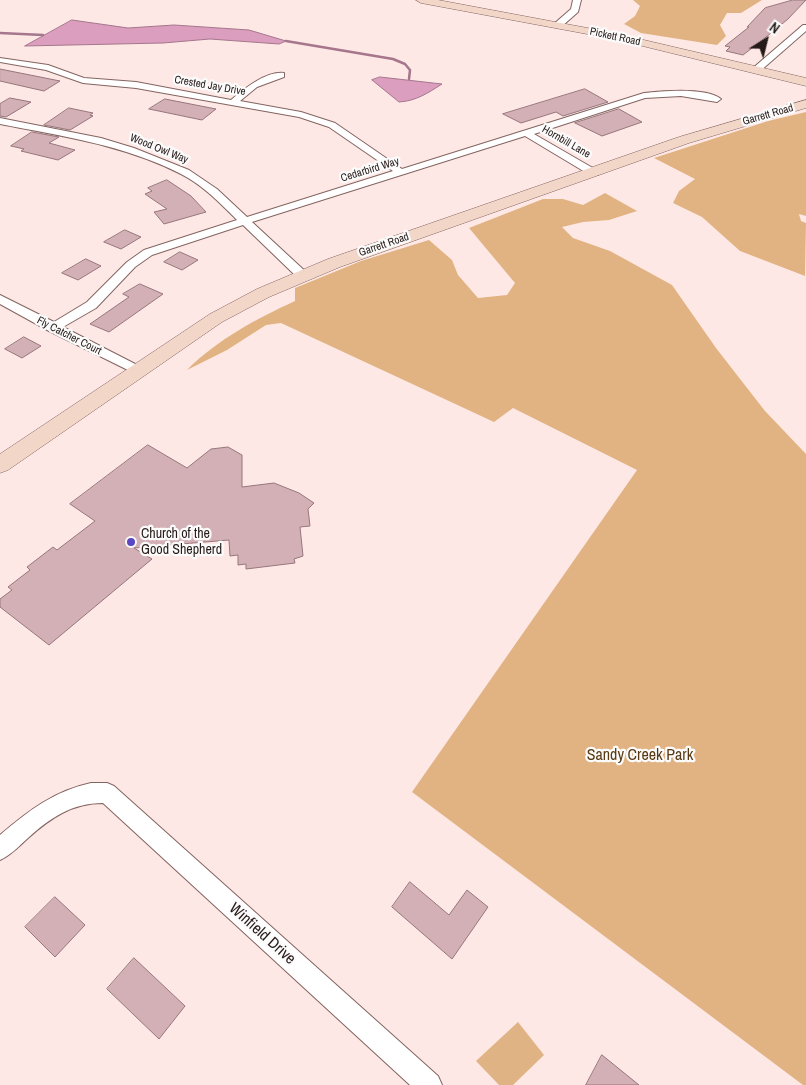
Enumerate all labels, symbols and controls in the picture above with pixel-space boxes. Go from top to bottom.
north arrow [741,15,791,65]
text: N [766,18,783,38]
street label: Pickett Road [588,25,642,49]
street label: Crested Jay Drive [173,73,247,99]
street label: Garrett Road [741,101,795,129]
street label: Hornbill Lane [539,123,593,161]
street label: Wood Owl Way [128,131,190,167]
street label: Cedarbird Way [339,155,401,185]
street label: Garrett Road [357,230,411,260]
street label: Fly Catcher Court [35,314,103,358]
place label: Church of the Good Shepherd [141,526,222,558]
marker: Church of the Good Shepherd [125,536,137,548]
park label: Sandy Creek Park [587,746,693,766]
street label: Winfield Drive [225,899,299,969]

